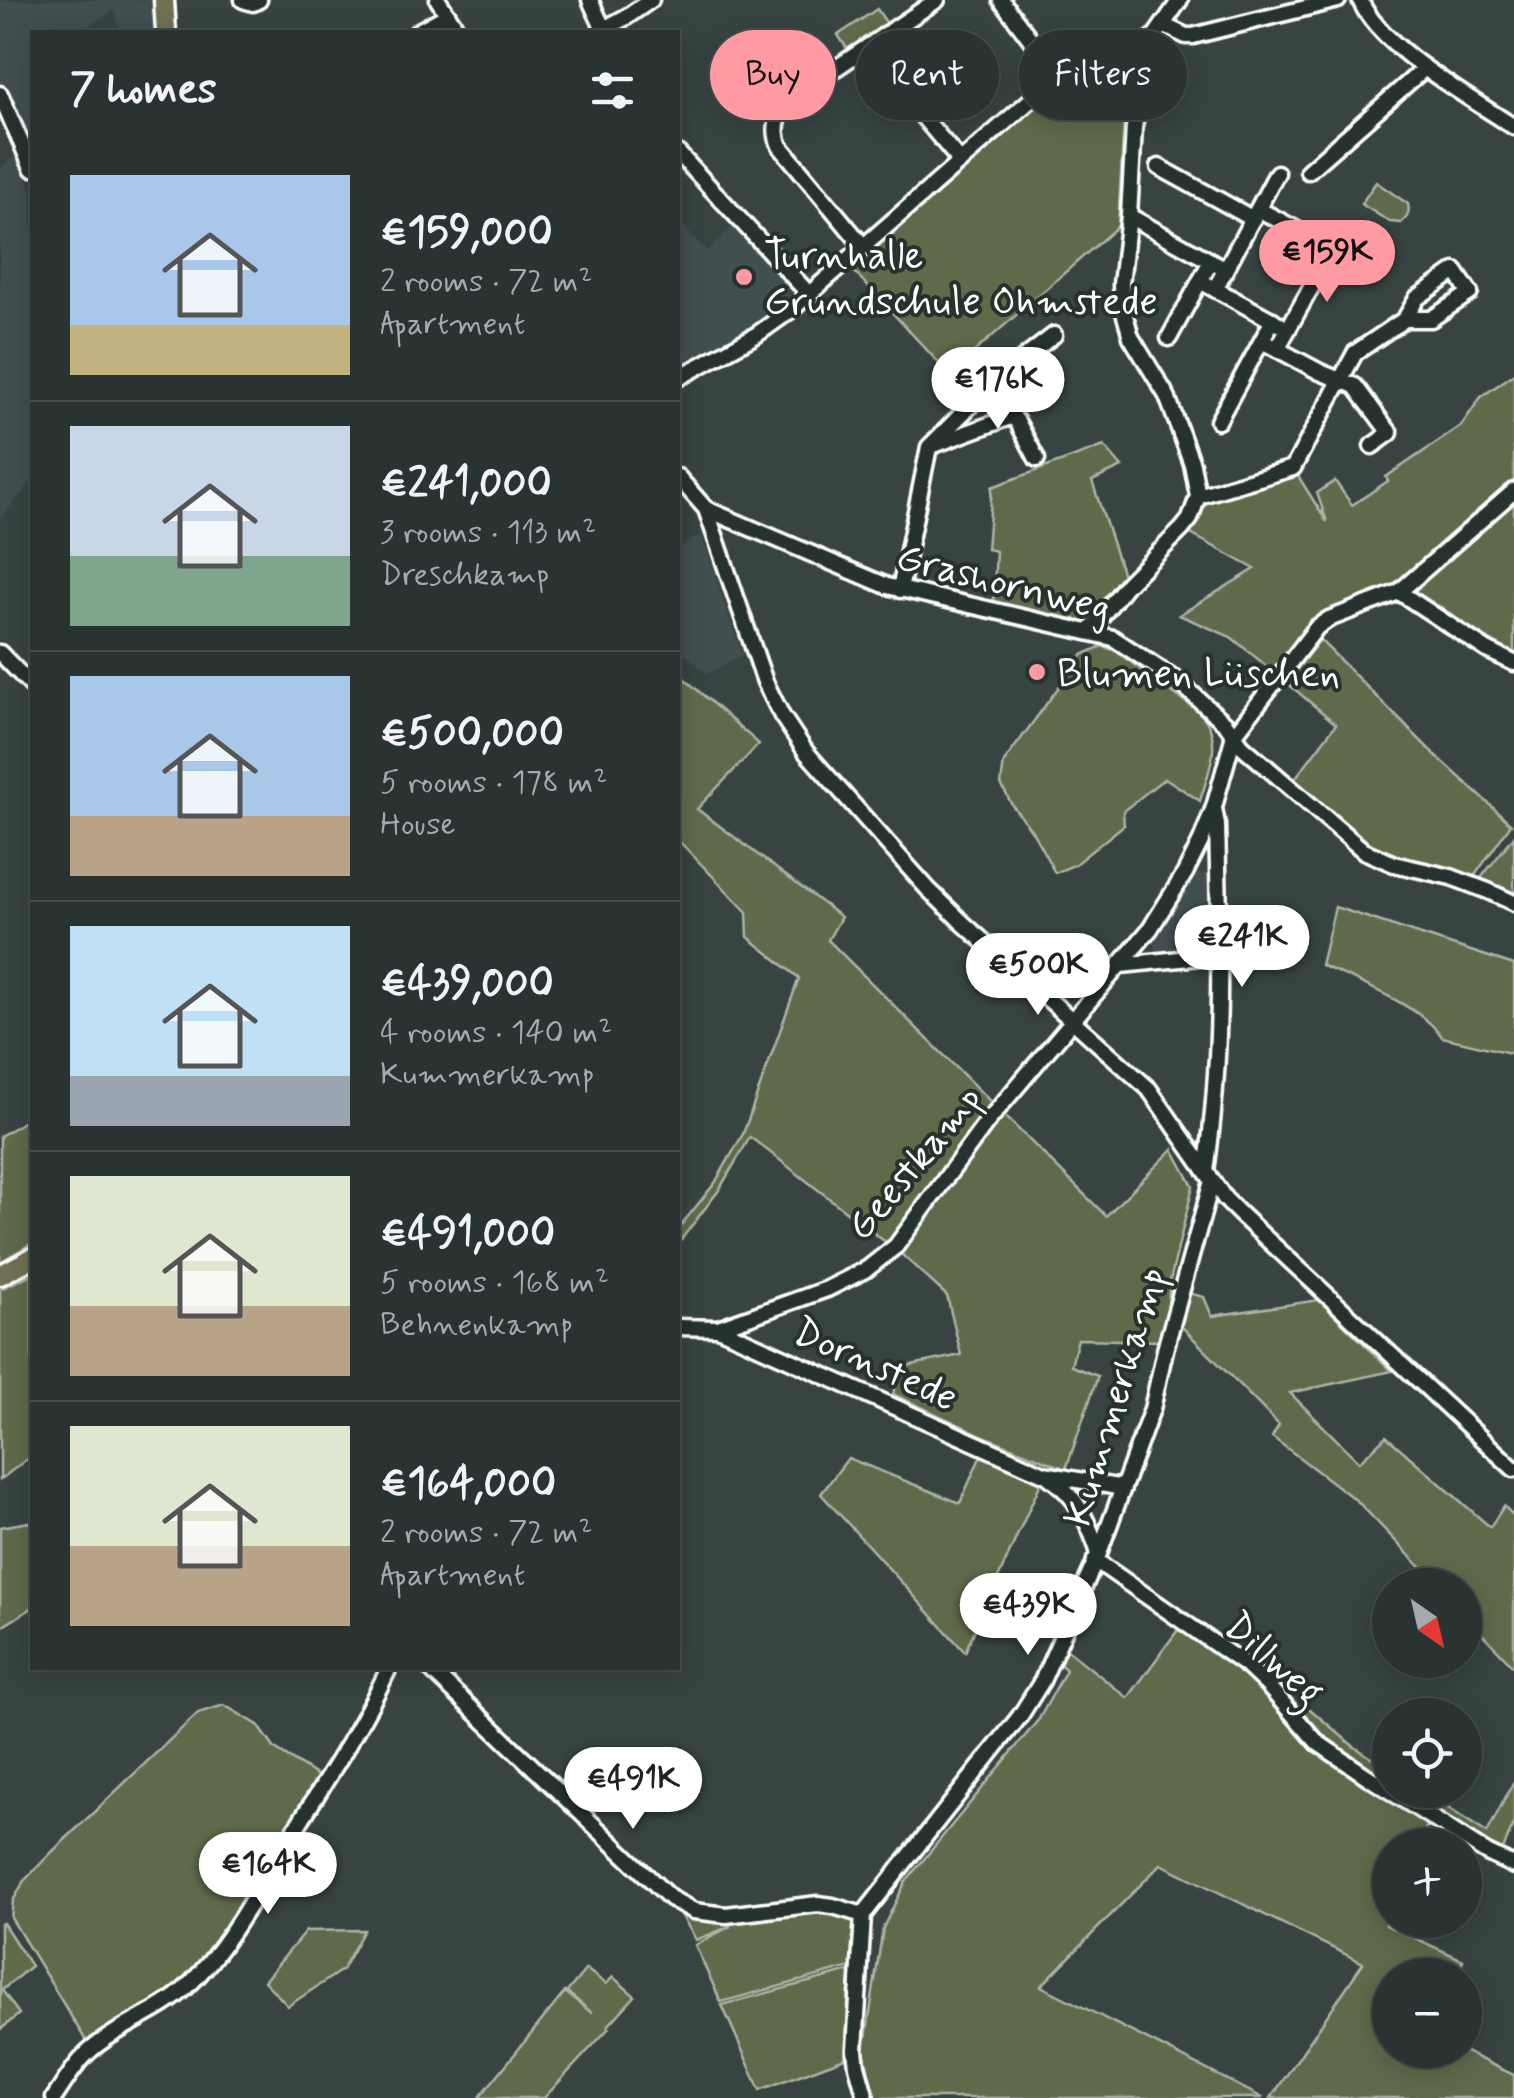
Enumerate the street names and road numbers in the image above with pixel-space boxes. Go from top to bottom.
street label: Grashornweg [891,532,1116,636]
street label: Geestkamp [835,1076,995,1252]
street label: Kummerkamp [1053,1261,1181,1533]
street label: Dornstede [784,1306,965,1425]
street label: Dillweg [1209,1601,1335,1722]

